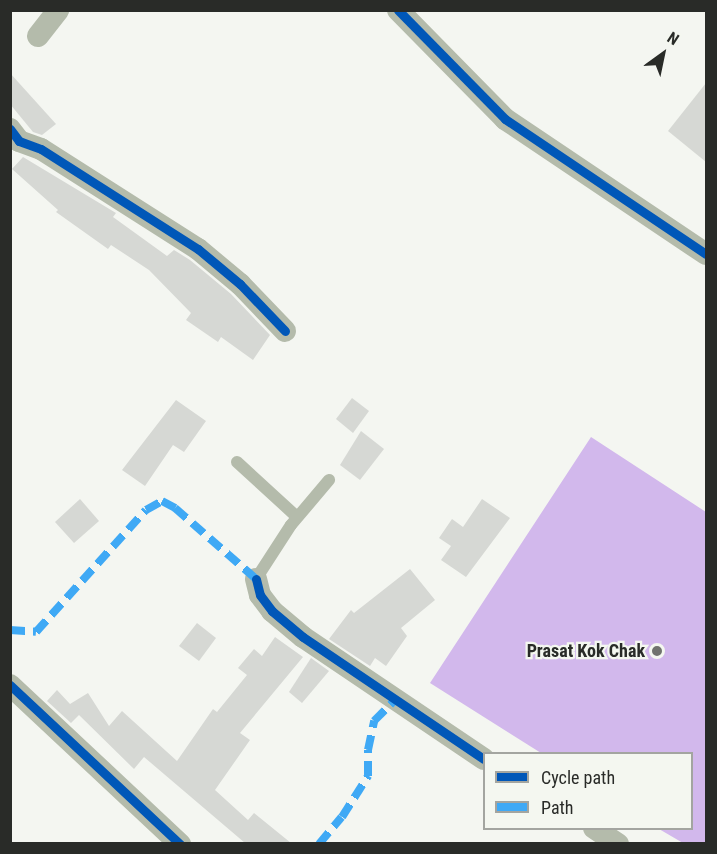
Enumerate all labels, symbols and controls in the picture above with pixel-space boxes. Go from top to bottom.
north arrow [633,24,693,84]
text: N [664,28,682,49]
place label: Prasat Kok Chak [527,640,645,662]
marker: Prasat Kok Chak [650,644,664,658]
legend [483,752,693,830]
text: Cycle path [541,767,615,788]
text: Path [541,797,574,818]

